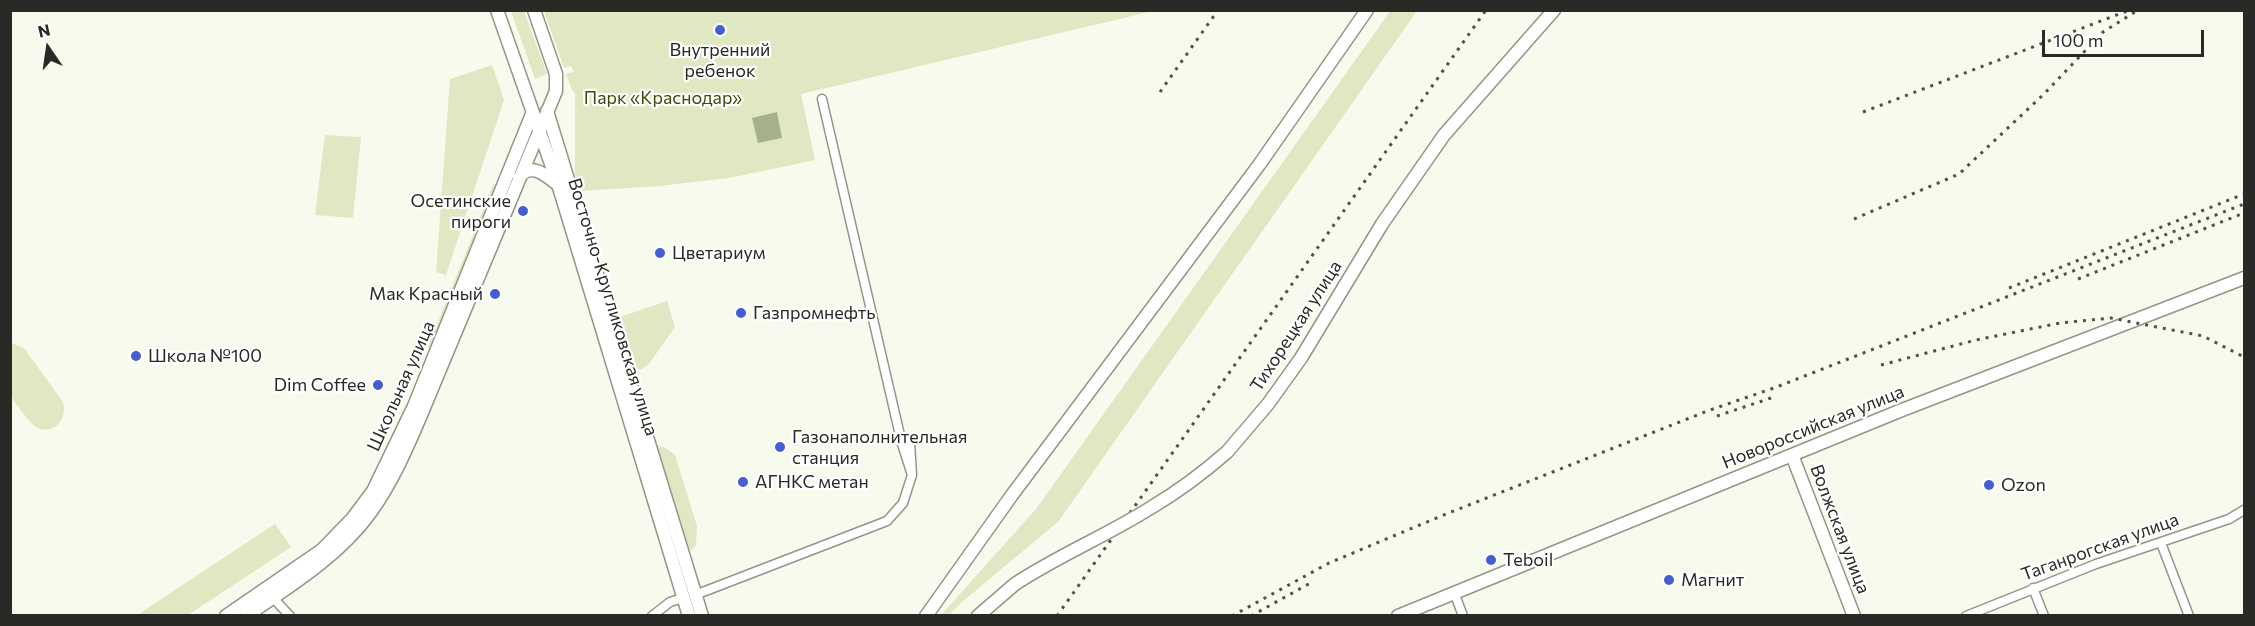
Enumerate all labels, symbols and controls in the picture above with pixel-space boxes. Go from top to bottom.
north arrow [18,18,78,78]
scale bar [2045,18,2207,56]
text: N [36,19,52,41]
marker: Внутренний ребенок [713,23,727,37]
text: 100 m [2053,29,2103,51]
place label: Внутренний ребенок [670,39,770,82]
park label: Парк «Краснодар» [584,87,742,109]
street label: Восточно-Кругликовская улица [563,176,663,438]
place label: Осетинские пироги [411,190,511,232]
marker: Осетинские пироги [516,204,530,218]
place label: Цветариум [672,242,765,264]
marker: Цветариум [653,246,667,260]
street label: Тихорецкая улица [1246,256,1346,396]
place label: Мак Красный [369,283,483,305]
marker: Мак Красный [488,287,502,301]
place label: Газпромнефть [753,302,875,324]
marker: Газпромнефть [734,306,748,320]
street label: Школьная улица [363,318,439,454]
place label: Школа №100 [148,345,262,367]
marker: Школа №100 [129,349,143,363]
place label: Dim Coffee [274,374,366,396]
marker: Dim Coffee [371,378,385,392]
street label: Новороссийская улица [1719,381,1907,473]
place label: Газонаполнительная станция [792,426,967,468]
marker: Газонаполнительная станция [773,440,787,454]
street label: Волжская улица [1805,461,1875,597]
place label: АГНКС метан [755,471,869,493]
place label: Ozon [2001,474,2046,496]
marker: АГНКС метан [736,475,750,489]
marker: Ozon [1982,478,1996,492]
street label: Таганрогская улица [2018,508,2182,586]
place label: Teboil [1503,549,1553,571]
marker: Teboil [1484,553,1498,567]
place label: Магнит [1681,569,1744,591]
marker: Магнит [1662,573,1676,587]

